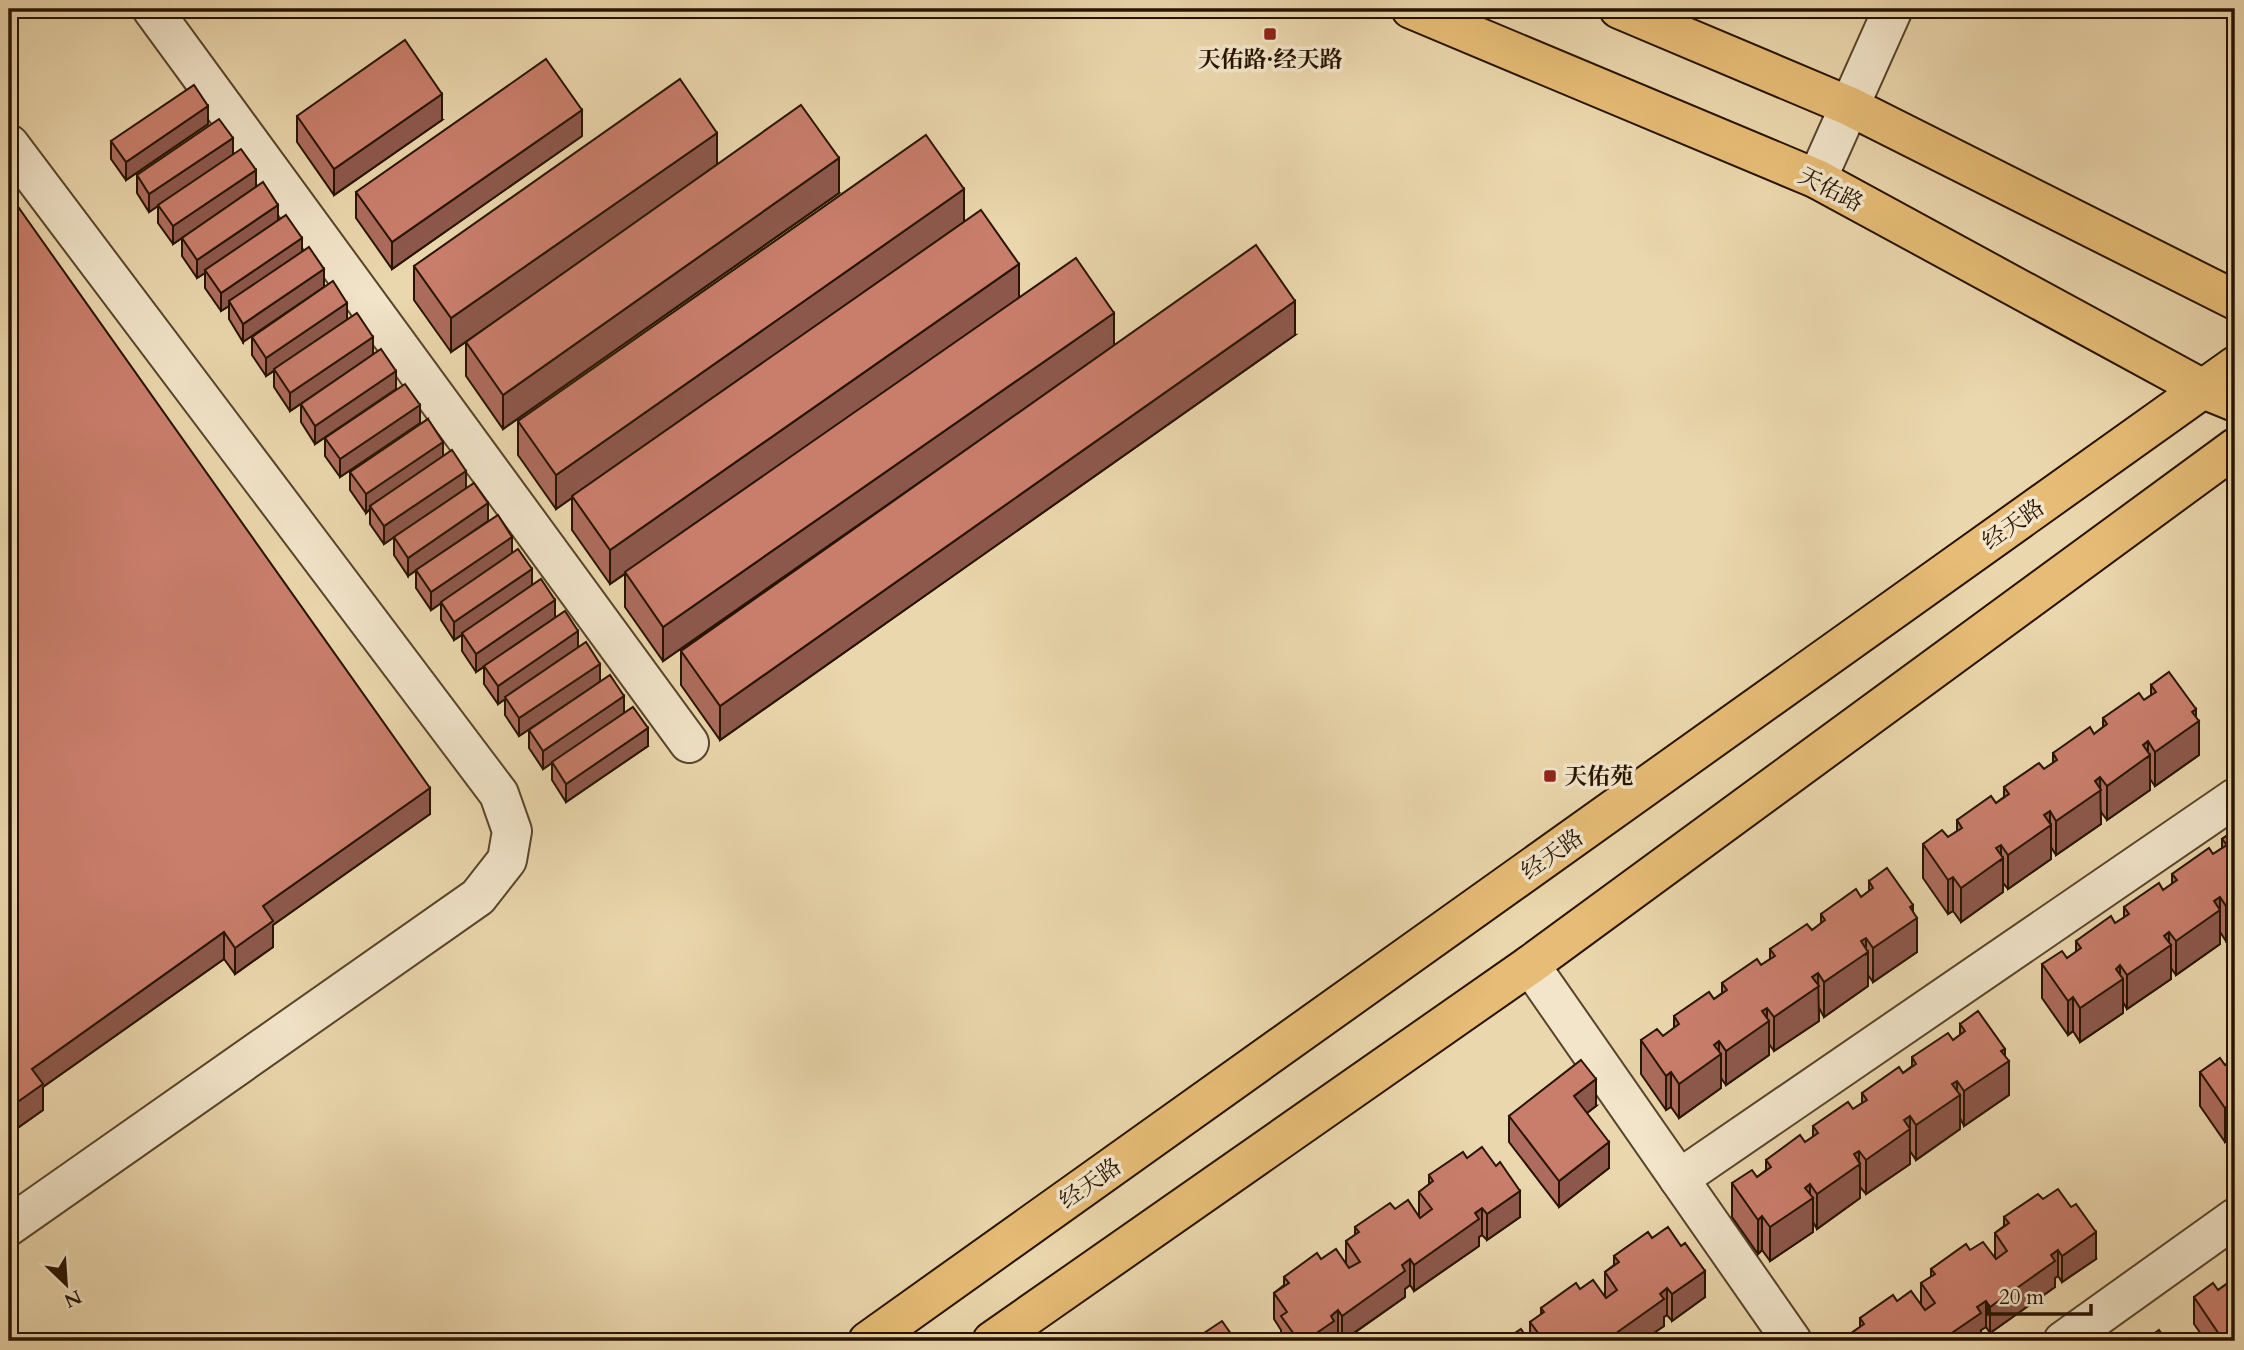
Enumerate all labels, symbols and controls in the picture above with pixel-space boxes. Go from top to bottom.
marker: 天佑路·经天路 [1262,26,1278,42]
place label: 天佑路·经天路 [1198,44,1342,75]
street label: 天佑路 [1793,160,1869,219]
street label: 经天路 [1976,492,2050,557]
place label: 天佑苑 [1564,761,1633,792]
marker: 天佑苑 [1542,768,1558,784]
street label: 经天路 [1515,822,1589,887]
street label: 经天路 [1053,1151,1127,1216]
north arrow [32,1248,102,1318]
scale bar [1988,1273,2092,1317]
text: N [59,1283,86,1314]
text: 20 m [1999,1283,2044,1312]

